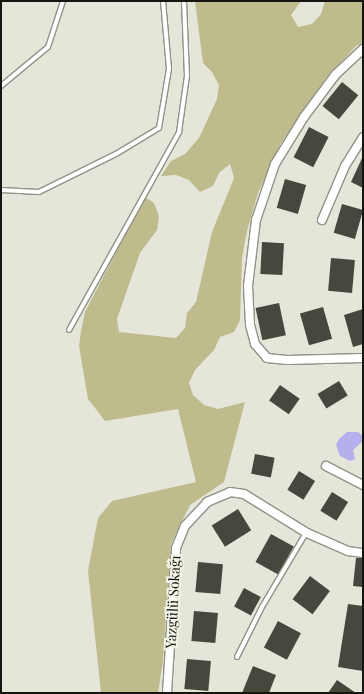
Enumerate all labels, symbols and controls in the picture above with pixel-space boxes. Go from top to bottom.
street label: Yazgülü Sokağı [162,555,184,649]

